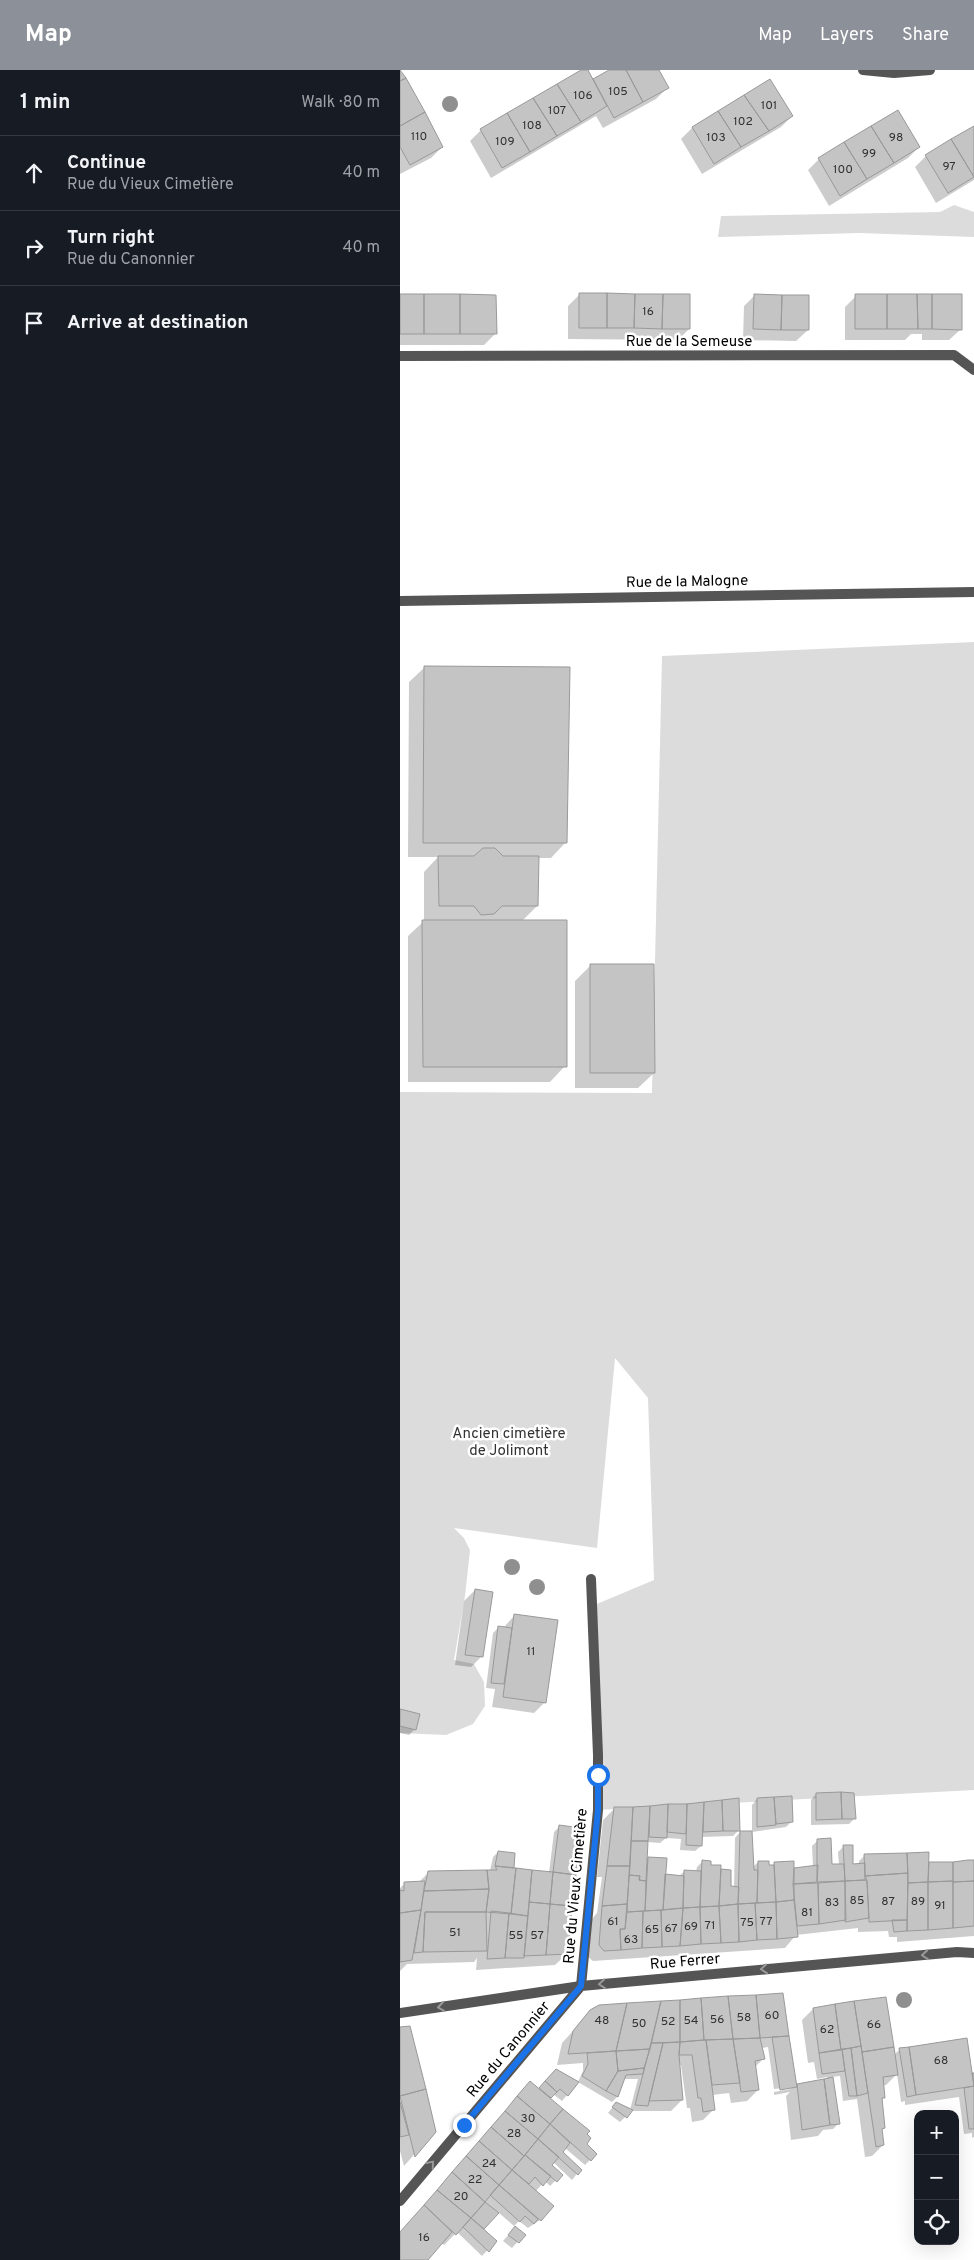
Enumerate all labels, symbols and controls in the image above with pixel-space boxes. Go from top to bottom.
text: Map [25,20,72,50]
text: Map [758,24,792,47]
text: Layers [820,24,874,47]
text: Share [902,24,949,47]
house number: 105 [608,84,628,100]
house number: 106 [573,88,593,104]
text: 1 min [20,89,70,116]
text: Walk · 80 m [301,93,380,113]
house number: 101 [761,98,777,114]
house number: 107 [548,103,566,119]
house number: 102 [733,114,753,130]
house number: 108 [522,118,542,134]
house number: 110 [411,129,427,145]
house number: 103 [706,130,726,146]
house number: 98 [889,130,903,146]
house number: 109 [495,134,515,150]
house number: 99 [862,146,876,162]
text: Continue [67,151,146,175]
icon: ahead [20,159,48,187]
house number: 97 [942,159,956,175]
house number: 100 [833,162,853,178]
text: 40 m [342,163,380,183]
text: Rue du Vieux Cimetière [67,175,234,195]
text: Turn right [67,226,155,250]
icon: right [20,234,48,262]
text: 40 m [342,238,380,258]
text: Rue du Canonnier [67,250,195,270]
house number: 16 [642,304,654,320]
icon: arrive [20,309,48,337]
text: Arrive at destination [67,311,248,335]
street label: Rue de la Semeuse [626,333,752,352]
street label: Rue de la Malogne [626,572,748,593]
park label: Ancien cimetière de Jolimont [452,1425,566,1461]
house number: 11 [527,1644,535,1660]
route start [587,1764,610,1787]
street label: Rue du Vieux Cimetière [560,1808,593,1965]
house number: 85 [850,1893,864,1909]
house number: 87 [881,1894,895,1910]
house number: 89 [911,1894,925,1910]
house number: 83 [825,1895,839,1911]
house number: 91 [934,1898,946,1914]
house number: 81 [801,1905,813,1921]
house number: 61 [607,1914,619,1930]
house number: 77 [760,1914,772,1930]
house number: 75 [740,1915,754,1931]
house number: 71 [705,1918,715,1934]
house number: 69 [684,1919,698,1935]
house number: 67 [664,1921,678,1937]
house number: 65 [645,1922,659,1938]
house number: 51 [449,1925,461,1941]
house number: 55 [509,1928,523,1944]
house number: 57 [530,1928,544,1944]
house number: 63 [624,1932,638,1948]
one-way arrow [921,1949,929,1960]
street label: Rue Ferrer [649,1950,721,1975]
one-way arrow [759,1964,767,1975]
one-way arrow [597,1978,605,1989]
street label: Rue du Canonnier [463,1998,555,2102]
one-way arrow [436,2001,445,2011]
house number: 60 [765,2008,779,2024]
house number: 58 [737,2010,751,2026]
house number: 56 [710,2012,724,2028]
house number: 48 [595,2013,609,2029]
house number: 54 [683,2013,699,2029]
house number: 52 [661,2014,675,2030]
house number: 50 [631,2016,647,2032]
house number: 66 [867,2017,881,2033]
house number: 62 [820,2022,834,2038]
house number: 68 [934,2053,948,2069]
map controls [914,2110,959,2245]
button: + [914,2110,959,2155]
house number: 30 [521,2111,535,2127]
route end [453,2114,476,2137]
house number: 28 [507,2126,521,2142]
button: − [914,2155,959,2200]
house number: 24 [482,2156,496,2172]
one-way arrow [426,2161,434,2170]
house number: 22 [468,2172,482,2188]
house number: 20 [453,2189,469,2205]
button: locate [914,2200,959,2245]
house number: 16 [418,2230,430,2246]

